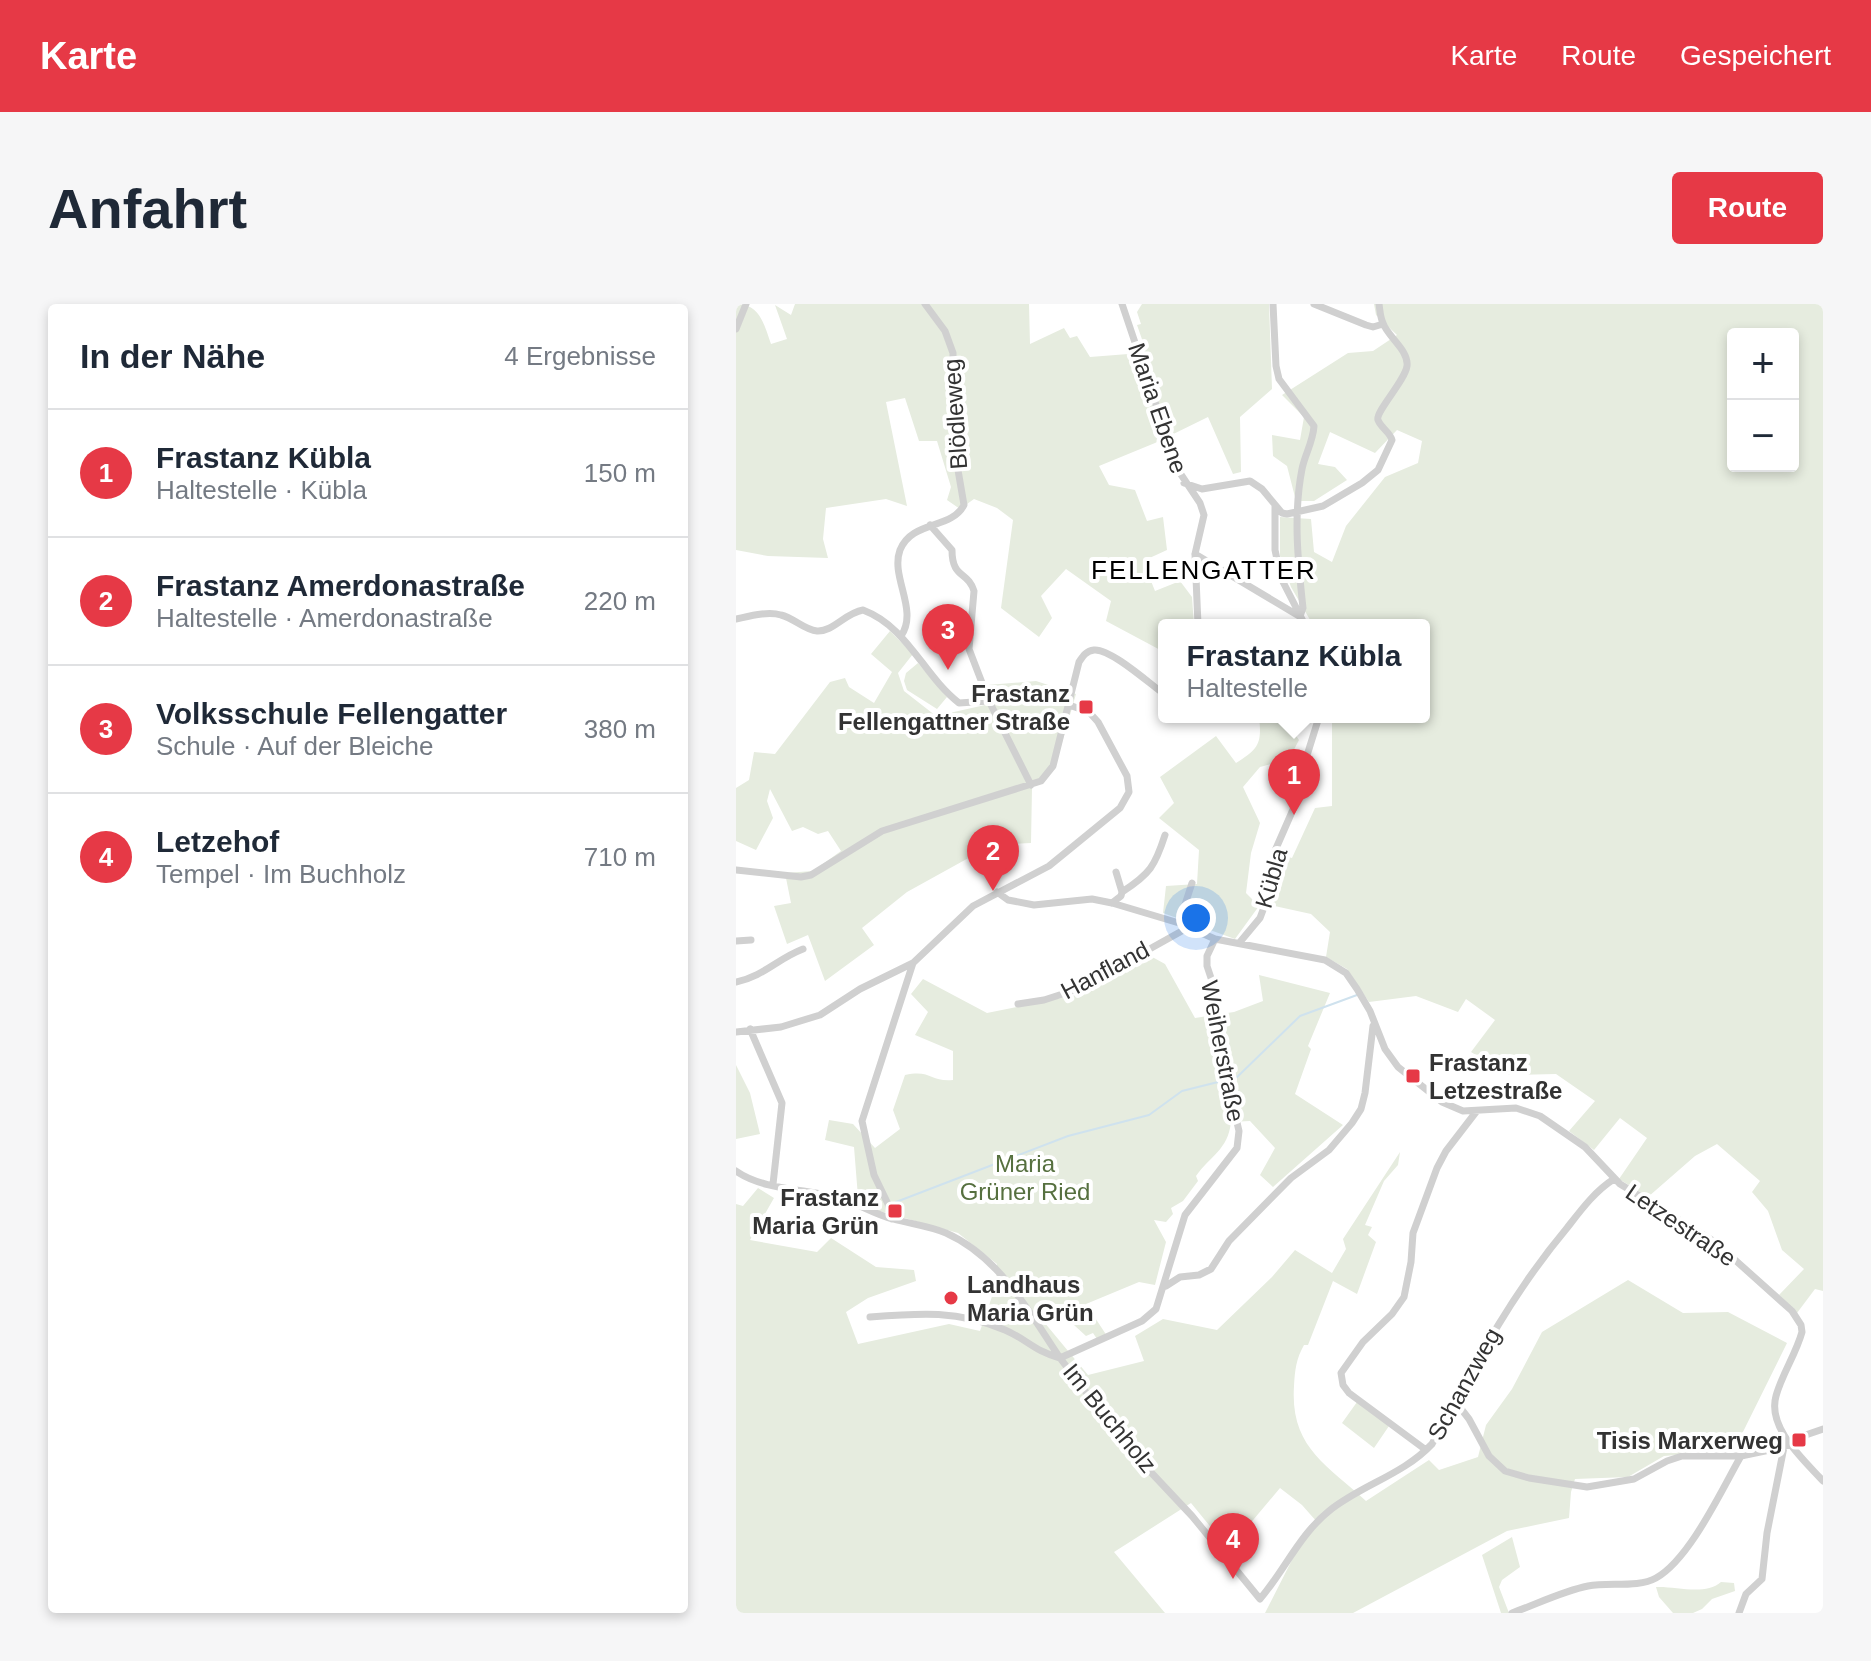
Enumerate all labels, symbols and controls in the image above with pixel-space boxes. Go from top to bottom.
text: Karte [40,35,137,77]
text: Karte [1450,40,1517,71]
text: Route [1561,40,1636,71]
text: Gespeichert [1680,40,1831,71]
button: Route [1672,172,1823,244]
text: Anfahrt [48,177,247,240]
map controls [1727,328,1799,472]
button: + [1727,328,1799,400]
text: In der Nähe [80,337,265,375]
street label: Maria Ebene [1123,339,1193,477]
text: 4 Ergebnisse [504,341,656,371]
street label: Blödleweg [938,358,972,470]
button: − [1727,400,1799,472]
text: Frastanz Kübla [156,441,371,474]
text: 1 [99,458,113,488]
text: 150 m [584,458,656,488]
text: Haltestelle · Kübla [156,475,367,505]
district label: FELLENGATTER [1091,555,1317,585]
text: Frastanz Amerdonastraße [156,569,525,602]
text: 2 [99,586,113,616]
text: 220 m [584,586,656,616]
text: Haltestelle · Amerdonastraße [156,603,493,633]
pin: 3 [922,604,974,670]
popup [1158,619,1430,723]
text: Frastanz Kübla [1186,639,1402,672]
text: Haltestelle [1186,673,1308,703]
place label: Frastanz Fellengattner Straße [838,680,1070,735]
text: Volksschule Fellengatter [156,697,507,730]
marker: Frastanz Fellengattner Straße [1077,698,1095,716]
text: 3 [99,714,113,744]
text: 380 m [584,714,656,744]
text: Schule · Auf der Bleiche [156,731,434,761]
pin: 1 [1268,749,1320,815]
text: Letzehof [156,825,279,858]
pin: 2 [967,825,1019,891]
text: 4 [99,842,113,872]
text: 710 m [584,842,656,872]
street label: Kübla [1250,844,1293,911]
text: Tempel · Im Buchholz [156,859,406,889]
your location [1176,898,1216,938]
street label: Hanfland [1056,936,1154,1004]
street label: Weiherstraße [1196,978,1250,1124]
place label: Frastanz Letzestraße [1429,1049,1562,1104]
marker: Frastanz Letzestraße [1404,1067,1422,1085]
park label: Maria Grüner Ried [960,1150,1090,1205]
street label: Letzestraße [1621,1178,1741,1272]
place label: Frastanz Maria Grün [752,1184,879,1239]
marker: Frastanz Maria Grün [886,1202,904,1220]
place label: Landhaus Maria Grün [967,1271,1094,1326]
marker: Landhaus Maria Grün [942,1289,960,1307]
street label: Schanzweg [1422,1323,1506,1445]
street label: Im Buchholz [1058,1358,1162,1478]
place label: Tisis Marxerweg [1597,1427,1783,1454]
marker: Tisis Marxerweg [1790,1431,1808,1449]
pin: 4 [1207,1513,1259,1579]

